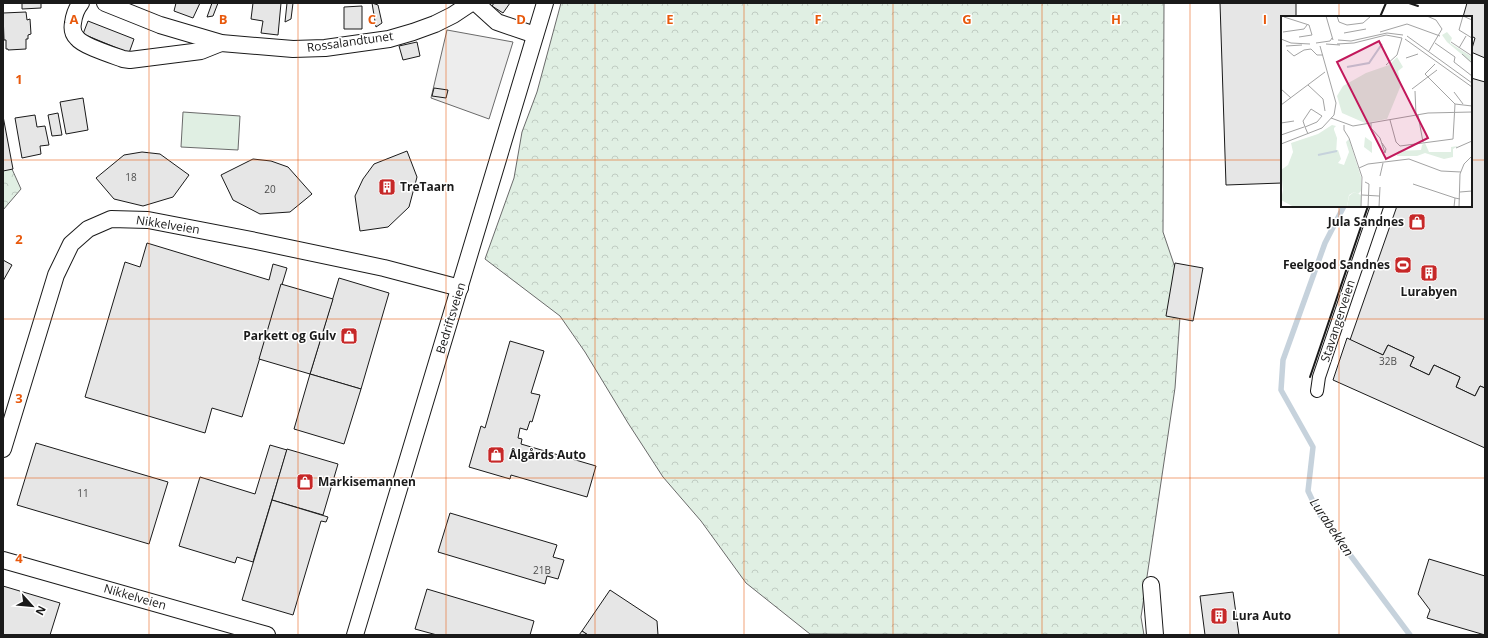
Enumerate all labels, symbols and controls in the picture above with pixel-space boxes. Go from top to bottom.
text: A [70,10,79,28]
text: B [219,10,228,28]
text: C [368,10,376,28]
text: D [516,10,526,28]
text: E [666,10,674,28]
text: F [814,10,822,28]
text: G [962,10,972,28]
text: H [1111,10,1121,28]
text: I [1263,10,1267,28]
inset map [1281,16,1472,207]
street label: Rossalandtunet [306,27,394,56]
text: 1 [15,70,23,88]
house number: 18 [125,170,137,184]
building icon: TreTaarn [377,177,397,197]
place label: TreTaarn [400,178,454,195]
house number: 20 [264,182,276,196]
street label: Nikkelveien [135,211,201,238]
shop icon: Jula Sandnes [1407,212,1427,232]
place label: Jula Sandnes [1327,213,1404,230]
text: 2 [15,230,23,248]
sports icon: Feelgood Sandnes [1393,255,1413,275]
place label: Feelgood Sandnes [1283,256,1390,273]
building icon: Lurabyen [1419,263,1439,283]
street label: Stavangerveien [1316,278,1359,364]
street label: Bedriftsveien [432,280,469,356]
place label: Lurabyen [1401,283,1457,300]
shop icon: Parkett og Gulv [339,326,359,346]
place label: Parkett og Gulv [243,327,336,344]
house number: 32B [1379,354,1397,368]
text: 3 [15,389,23,407]
shop icon: Ålgårds Auto [486,445,506,465]
place label: Ålgårds Auto [509,446,586,463]
shop icon: Markisemannen [295,472,315,492]
place label: Markisemannen [318,473,416,490]
house number: 11 [77,486,89,500]
water label: Lurabekken [1306,494,1358,560]
text: 4 [15,549,23,567]
house number: 21B [533,563,551,577]
street label: Nikkelveien [102,579,168,614]
north arrow [12,586,52,626]
text: N [33,603,50,618]
building icon: Lura Auto [1209,606,1229,626]
place label: Lura Auto [1232,607,1291,624]

